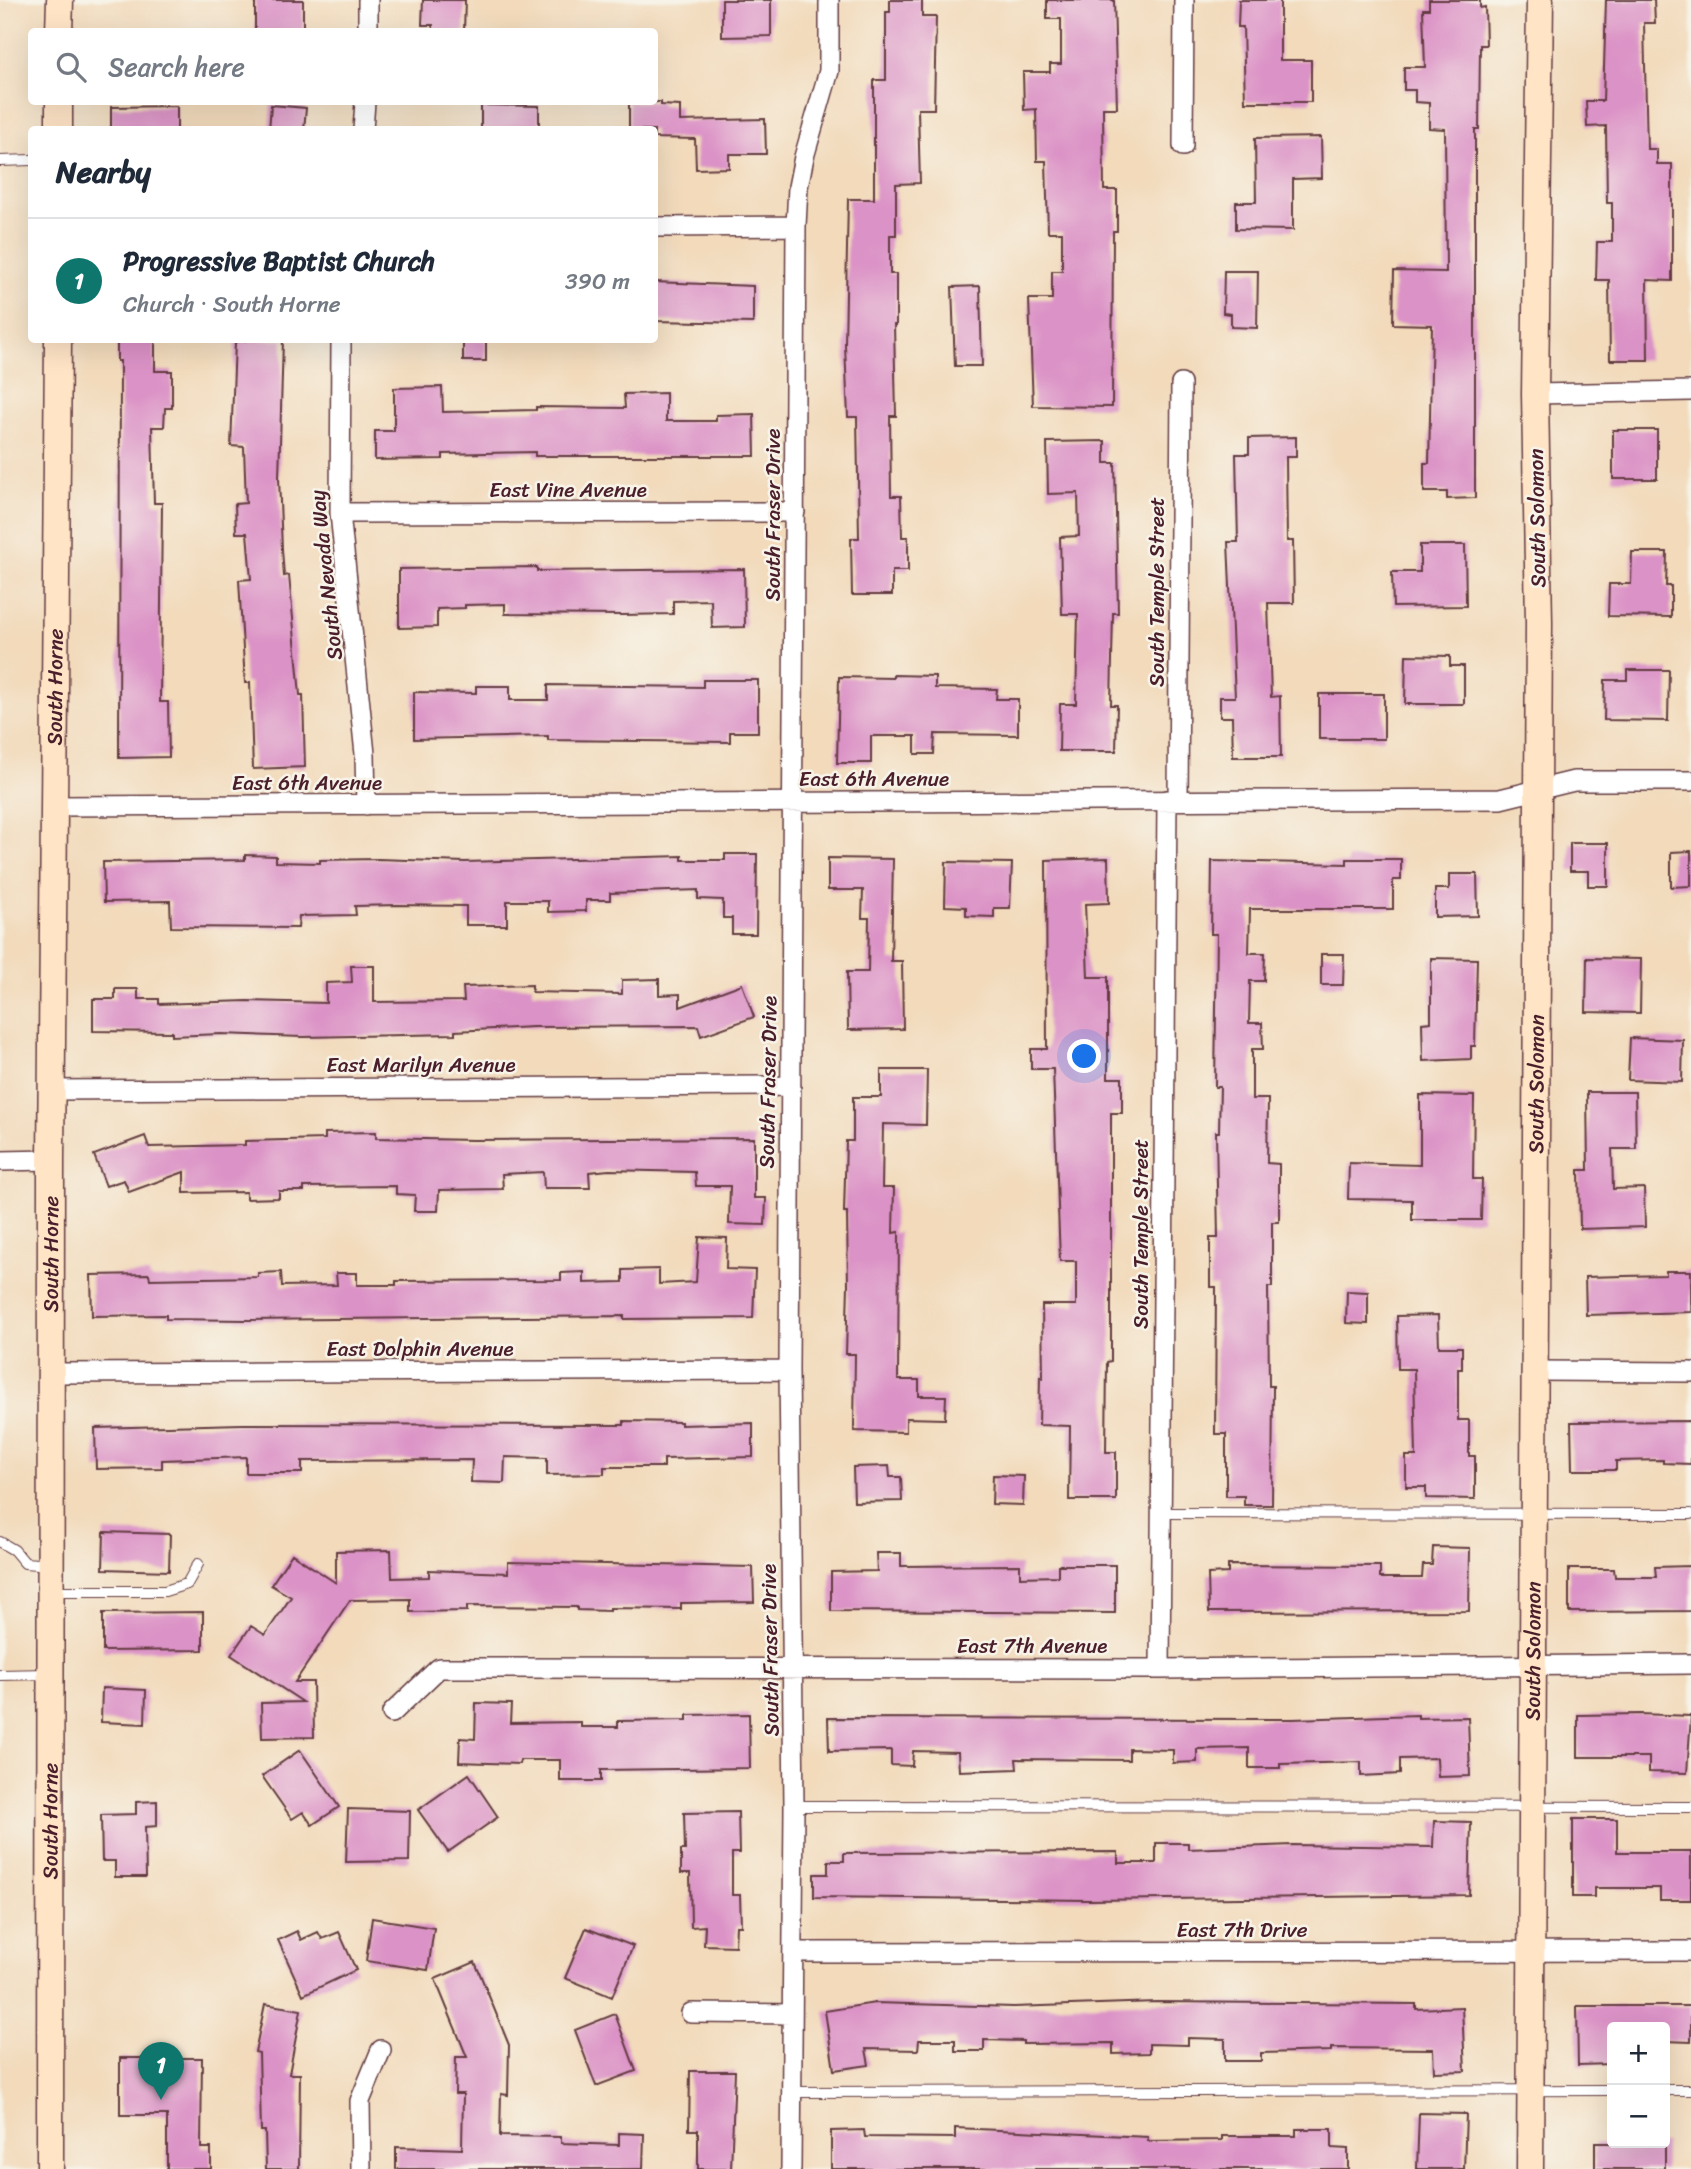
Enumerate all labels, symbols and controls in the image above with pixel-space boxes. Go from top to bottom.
search box [28,28,658,105]
text: Search here [108,44,245,90]
icon: search [52,48,90,86]
text: Nearby [56,145,151,199]
text: Progressive Baptist Church [123,238,435,284]
text: 1 [74,261,84,302]
text: 390 m [565,261,630,302]
text: Church · South Horne [123,284,341,325]
street label: South Fraser Drive [754,429,792,601]
street label: South Solomon [1517,448,1557,588]
street label: East Vine Avenue [489,471,647,509]
street label: South Nevada Way [298,488,354,662]
street label: South Temple Street [1138,497,1176,687]
street label: South Horne [36,628,75,746]
street label: East 6th Avenue [799,760,949,798]
street label: East 6th Avenue [232,764,382,802]
street label: South Fraser Drive [747,995,789,1169]
street label: South Solomon [1517,1014,1556,1154]
your location [1067,1039,1101,1073]
street label: East Marilyn Avenue [326,1046,516,1084]
street label: South Temple Street [1122,1139,1160,1329]
street label: South Horne [32,1195,70,1312]
street label: East Dolphin Avenue [326,1330,514,1368]
street label: South Fraser Drive [749,1563,791,1737]
street label: South Solomon [1514,1581,1552,1721]
street label: East 7th Avenue [957,1627,1107,1665]
street label: South Horne [31,1762,69,1879]
street label: East 7th Drive [1177,1911,1308,1949]
map controls [1607,2022,1670,2148]
button: + [1607,2022,1670,2085]
pin: 1 [138,2042,184,2100]
button: − [1607,2085,1670,2148]

